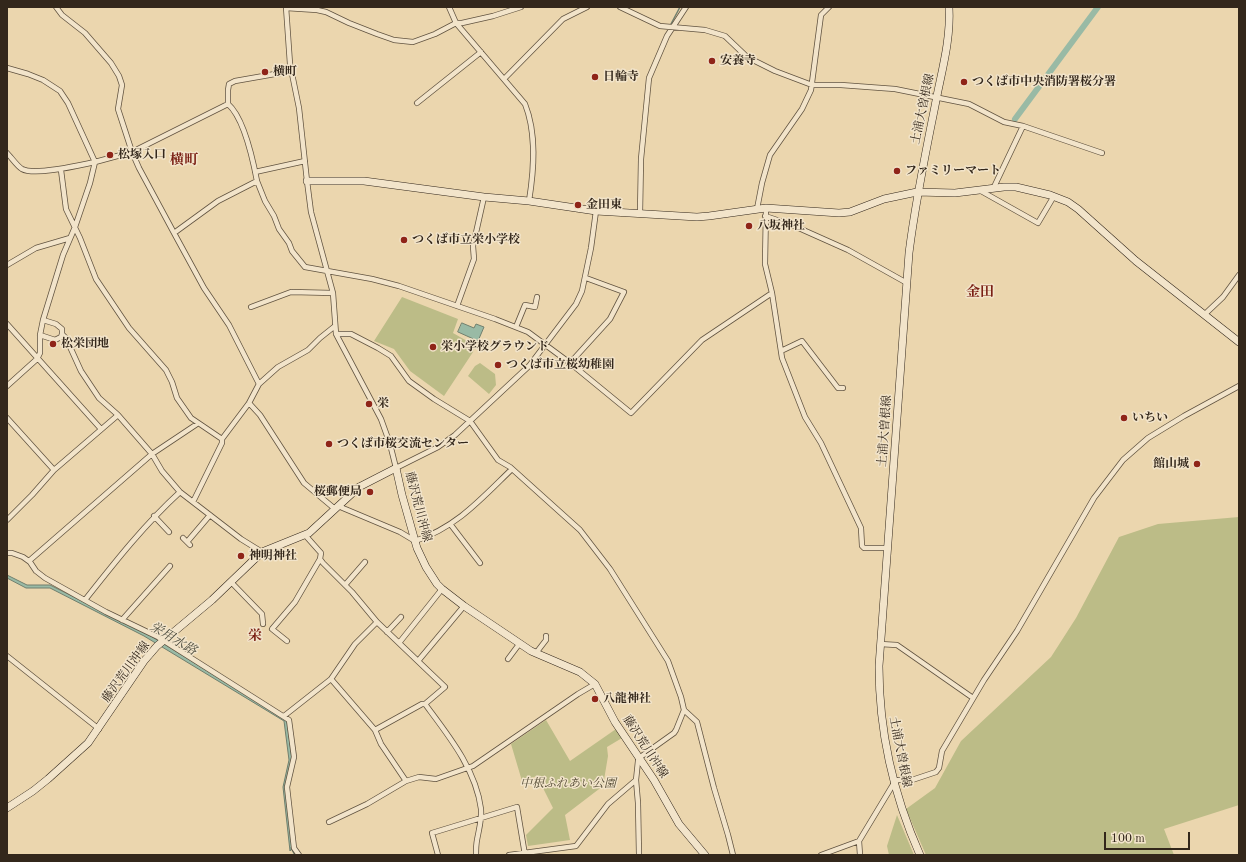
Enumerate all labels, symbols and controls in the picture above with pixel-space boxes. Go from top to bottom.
place label: 安養寺 [720,54,756,68]
marker: 安養寺 [707,56,717,66]
place label: 横町 [273,65,297,79]
marker: 横町 [260,67,270,77]
place label: 日輪寺 [603,70,639,84]
marker: 日輪寺 [590,72,600,82]
street label: 土浦大曽根線 [908,72,938,146]
place label: つくば市中央消防署桜分署 [972,75,1116,89]
marker: つくば市中央消防署桜分署 [959,77,969,87]
place label: 松塚入口 [118,148,166,162]
marker: 松塚入口 [105,150,115,160]
district label: 横町 [170,152,198,168]
place label: ファミリーマート [905,164,1001,178]
marker: ファミリーマート [892,166,902,176]
place label: 金田東 [586,198,622,212]
marker: 金田東 [573,200,583,210]
place label: 八坂神社 [757,219,805,233]
marker: 八坂神社 [744,221,754,231]
place label: つくば市立栄小学校 [412,233,520,247]
marker: つくば市立栄小学校 [399,235,409,245]
district label: 金田 [966,284,994,300]
place label: 松栄団地 [61,337,109,351]
marker: 松栄団地 [48,339,58,349]
place label: 栄小学校グラウンド [441,340,549,354]
marker: 栄小学校グラウンド [428,342,438,352]
place label: つくば市立桜幼稚園 [506,358,614,372]
marker: つくば市立桜幼稚園 [493,360,503,370]
street label: 土浦大曽根線 [875,395,895,467]
place label: 栄 [377,397,389,411]
marker: 栄 [364,399,374,409]
place label: いちい [1132,411,1168,425]
marker: いちい [1119,413,1129,423]
place label: つくば市桜交流センター [337,437,469,451]
marker: つくば市桜交流センター [324,439,334,449]
place label: 館山城 [1153,457,1189,471]
marker: 館山城 [1192,459,1202,469]
street label: 藤沢荒川沖線 [402,470,434,544]
place label: 桜郵便局 [314,485,362,499]
marker: 桜郵便局 [365,487,375,497]
place label: 神明神社 [249,549,297,563]
marker: 神明神社 [236,551,246,561]
water label: 栄用水路 [147,619,199,659]
district label: 栄 [248,628,262,644]
street label: 藤沢荒川沖線 [99,639,153,705]
place label: 八龍神社 [603,692,651,706]
marker: 八龍神社 [590,694,600,704]
street label: 藤沢荒川沖線 [619,713,671,781]
street label: 土浦大曽根線 [886,715,914,789]
park label: 中根ふれあい公園 [520,777,616,791]
scale bar [1106,824,1192,850]
text: 100 m [1111,833,1145,845]

